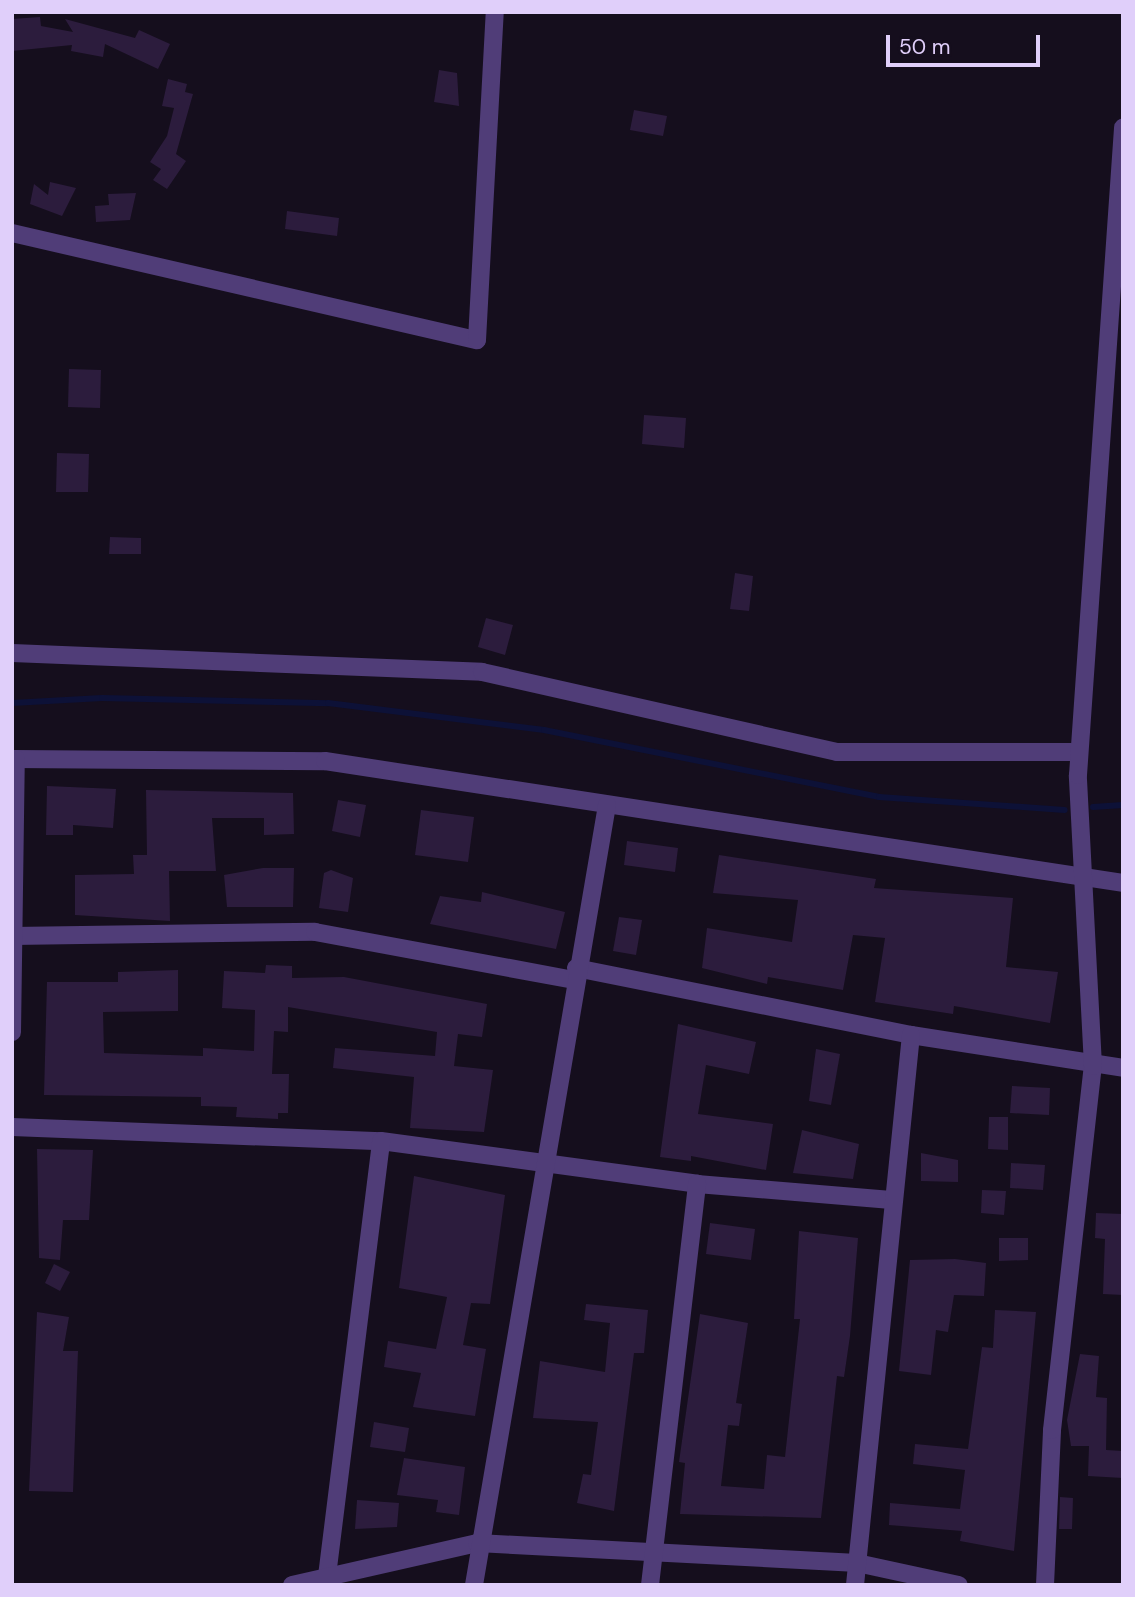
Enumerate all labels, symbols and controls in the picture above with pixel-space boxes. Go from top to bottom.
scale bar [890,21,1044,65]
text: 50 m [899,33,950,61]

